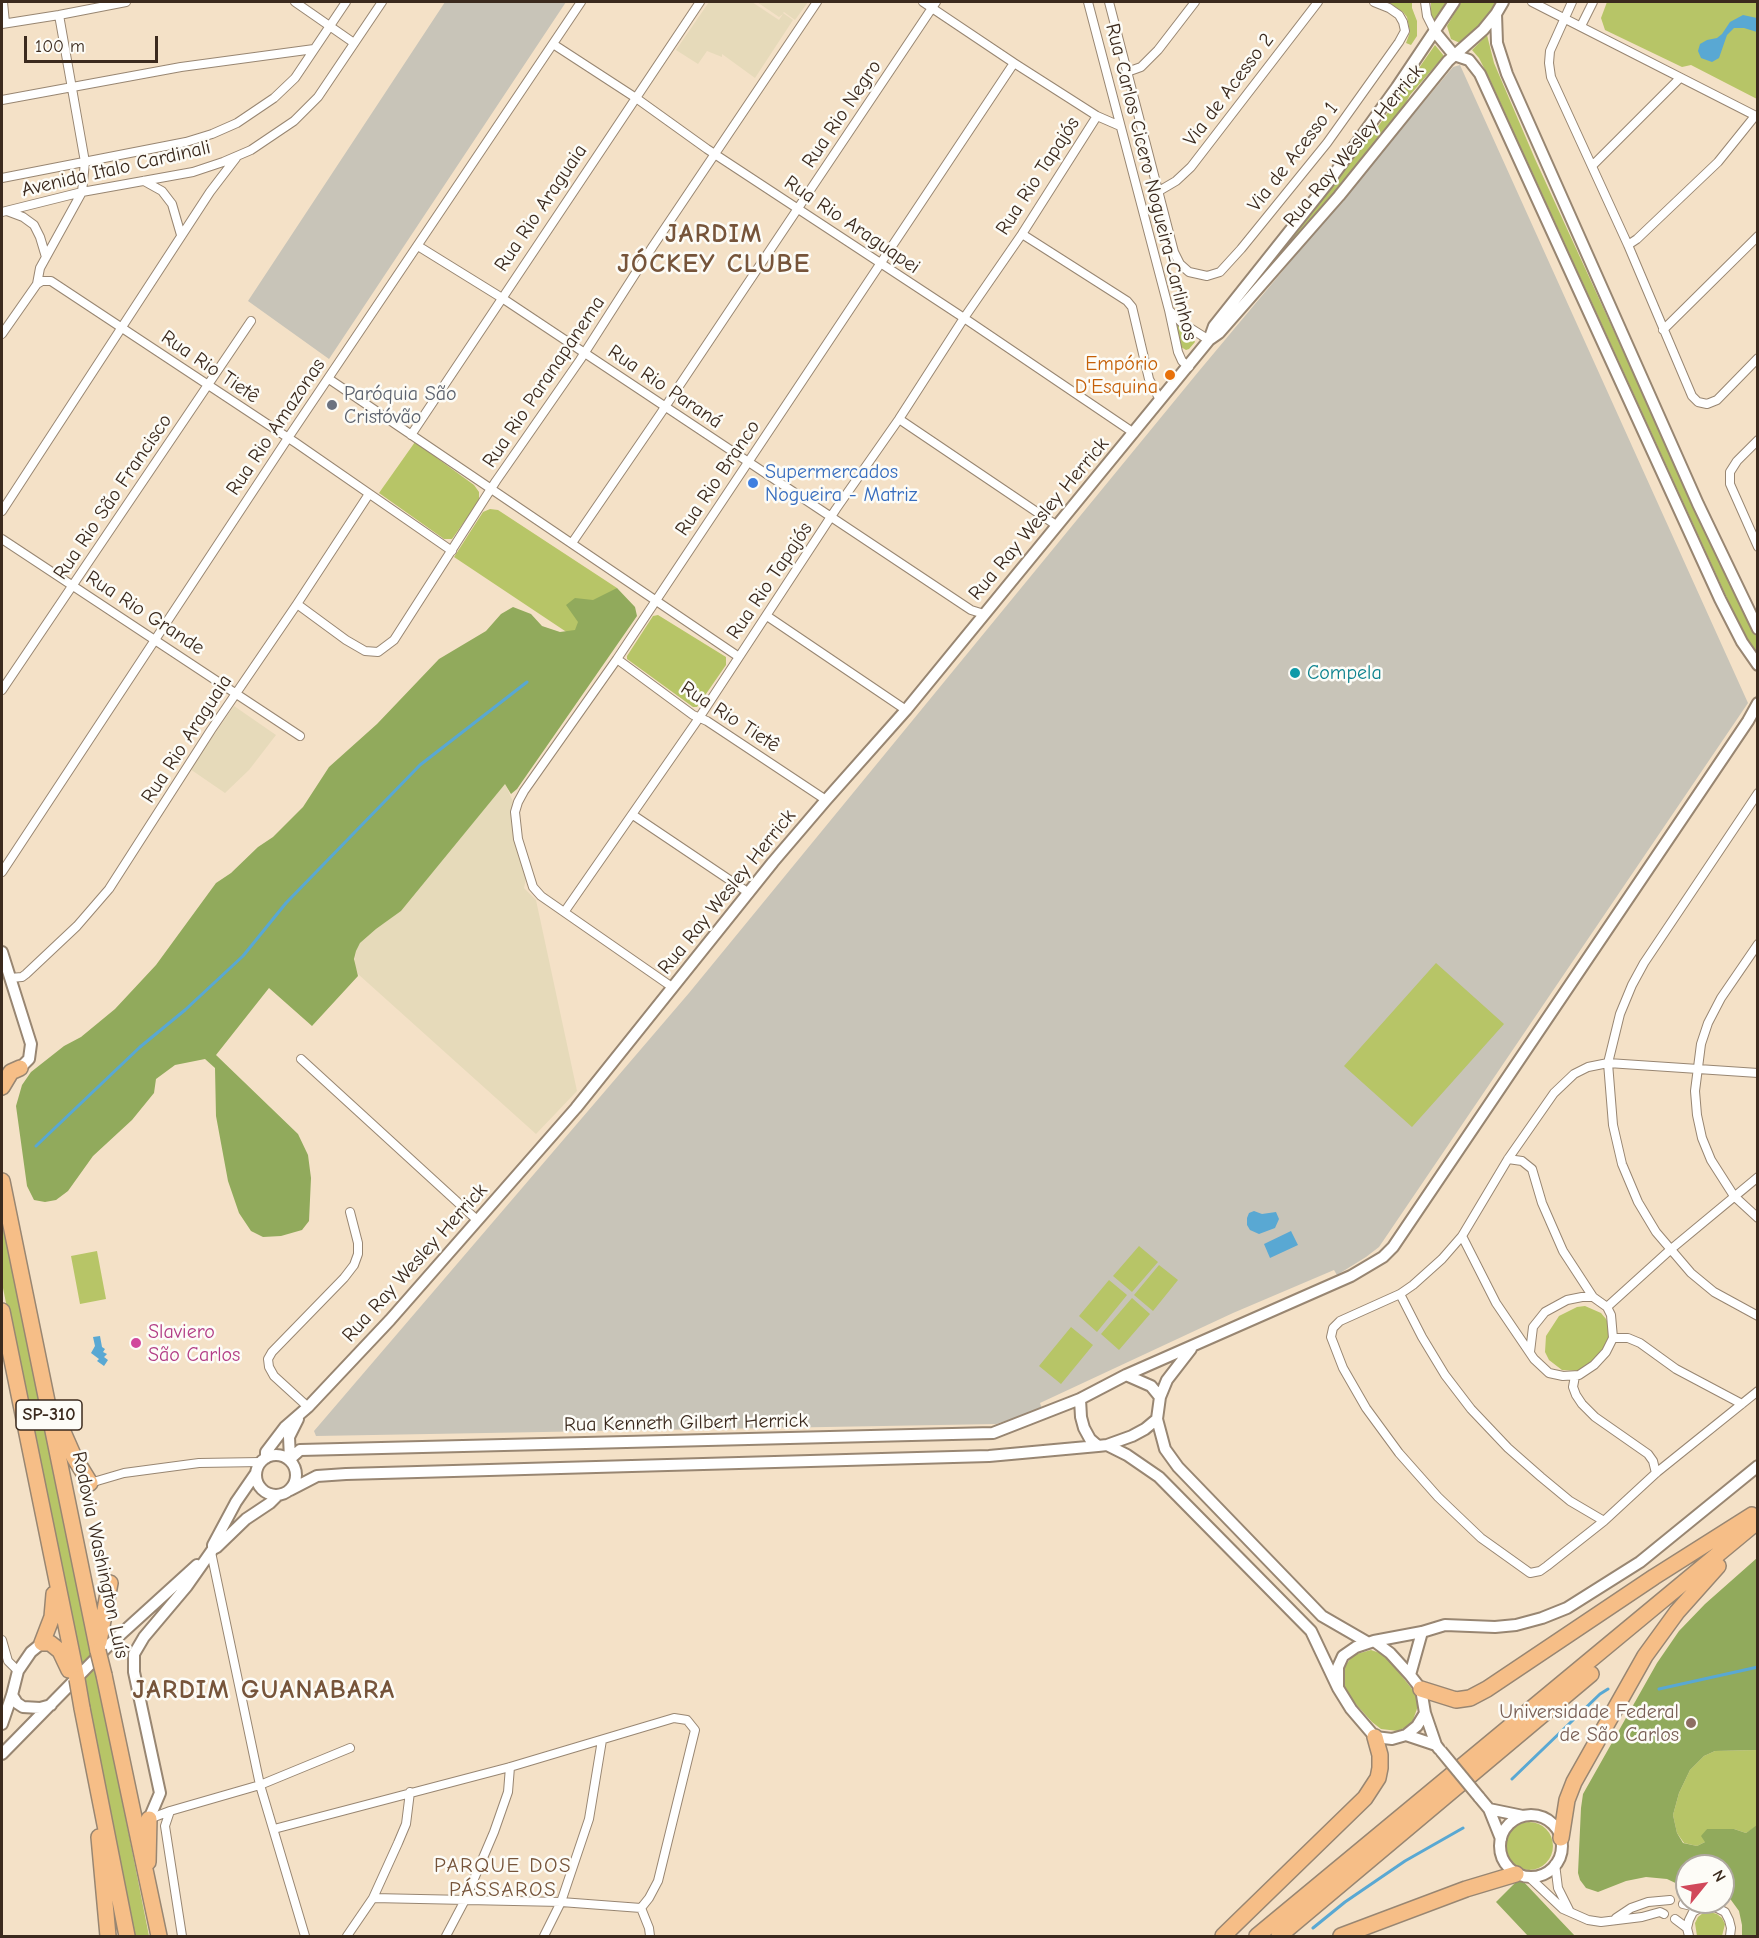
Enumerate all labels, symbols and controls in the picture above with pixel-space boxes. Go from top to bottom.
street label: Rua Carlos Cicero Nogueira-Carlinhos [1100,21,1202,343]
scale bar [27,24,160,62]
street label: Via de Acesso 2 [1179,29,1279,151]
text: 100 m [35,36,85,57]
street label: Rua Rio Negro [797,56,887,172]
street label: Rua Ray Wesley Herrick [1279,60,1429,232]
street label: Via de Acesso 1 [1243,97,1343,217]
street label: Rua Rio Tapajós [991,112,1085,240]
street label: Avenida Italo Cardinali [19,136,213,202]
street label: Rua Rio Araguaia [490,140,592,276]
street label: Rua Rio Araguapei [780,171,924,279]
district label: JARDIM JÓCKEY CLUBE [617,219,811,280]
street label: Rua Rio Paranapanema [478,292,610,472]
street label: Rua Rio Tietê [156,325,264,409]
street label: Rua Rio Paraná [603,340,727,434]
place label: Empório D'Esquina [1075,352,1158,399]
street label: Rua Rio Amazonas [221,354,331,500]
marker: Empório D'Esquina [1163,368,1177,382]
place label: Paróquia São Cristóvão [344,382,457,429]
marker: Paróquia São Cristóvão [325,398,339,412]
street label: Rua Rio São Francisco [49,410,177,584]
street label: Rua Rio Branco [670,416,766,540]
street label: Rua Ray Wesley Herrick [964,433,1114,605]
place label: Supermercados Nogueira - Matriz [765,460,917,507]
marker: Supermercados Nogueira - Matriz [746,476,760,490]
street label: Rua Rio Tapajós [722,518,818,644]
street label: Rua Rio Grande [81,566,209,660]
place label: Compela [1307,661,1382,685]
marker: Compela [1288,666,1302,680]
street label: Rua Rio Araguaia [137,670,237,808]
street label: Rua Rio Tietê [676,676,784,758]
street label: Rua Ray Wesley Herrick [653,805,801,979]
street label: Rua Ray Wesley Herrick [337,1179,493,1347]
place label: Slaviero São Carlos [148,1320,240,1367]
marker: Slaviero São Carlos [129,1336,143,1350]
road number: SP-310 [16,1400,82,1430]
street label: Rua Kenneth Gilbert Herrick [564,1409,808,1437]
street label: Rodovia Washington Luís [66,1449,134,1661]
district label: JARDIM GUANABARA [132,1675,396,1707]
place label: Universidade Federal de São Carlos [1499,1700,1679,1747]
marker: Universidade Federal de São Carlos [1684,1716,1698,1730]
district label: PARQUE DOS PÁSSAROS [434,1853,572,1903]
north arrow [1675,1854,1735,1914]
text: N [1708,1867,1729,1885]

